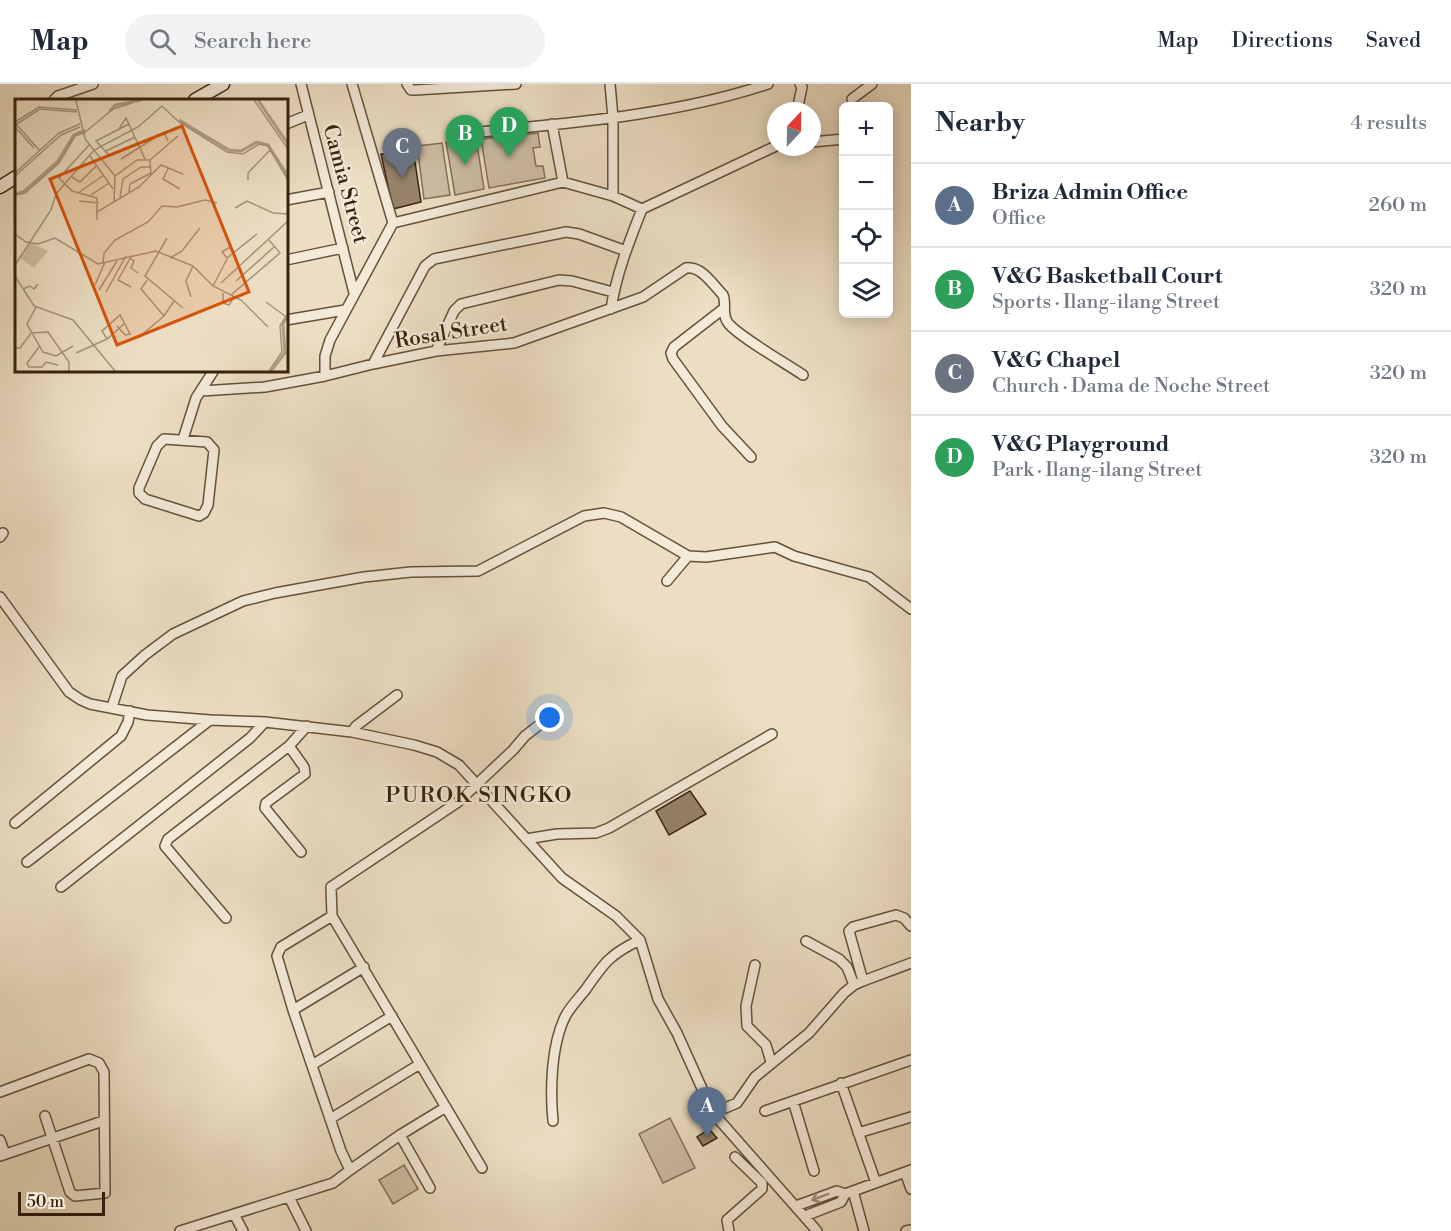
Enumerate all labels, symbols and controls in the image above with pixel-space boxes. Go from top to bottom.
search box [125,14,545,68]
text: Map [30,24,89,59]
icon: search [146,25,179,58]
text: Search here [194,28,311,55]
text: Map [1157,28,1199,54]
text: Directions [1232,28,1333,54]
text: Saved [1366,28,1421,54]
inset map [15,99,288,372]
north arrow [767,102,821,156]
map controls [839,102,893,318]
button: + [839,102,893,156]
pin: D [490,107,528,157]
text: Nearby [935,107,1025,139]
text: 4 results [1350,111,1427,136]
pin: B [446,116,484,165]
street label: Camia Street [317,122,374,247]
pin: C [382,128,422,178]
button: − [839,156,893,210]
text: Briza Admin Office [992,179,1188,206]
text: A [947,193,962,218]
text: 260 m [1369,193,1427,218]
text: Office [992,206,1046,231]
button: locate [839,210,893,264]
text: V&G Basketball Court [992,263,1223,290]
button: layers [839,264,893,318]
text: B [947,277,962,302]
text: 320 m [1370,277,1427,302]
text: Sports · Ilang-ilang Street [992,290,1220,315]
street label: Rosal Street [393,311,510,355]
text: V&G Chapel [992,347,1120,374]
text: C [947,361,962,386]
text: 320 m [1370,361,1427,386]
text: Church · Dama de Noche Street [992,374,1270,399]
text: V&G Playground [992,431,1169,458]
text: D [947,445,962,470]
text: 320 m [1370,445,1427,470]
text: Park · Ilang-ilang Street [992,458,1202,483]
your location [535,703,564,732]
district label: PUROK SINGKO [385,782,573,809]
pin: A [688,1088,726,1137]
scale bar [18,1189,105,1216]
text: 50 m [27,1192,64,1212]
one-way arrow [812,1193,830,1204]

